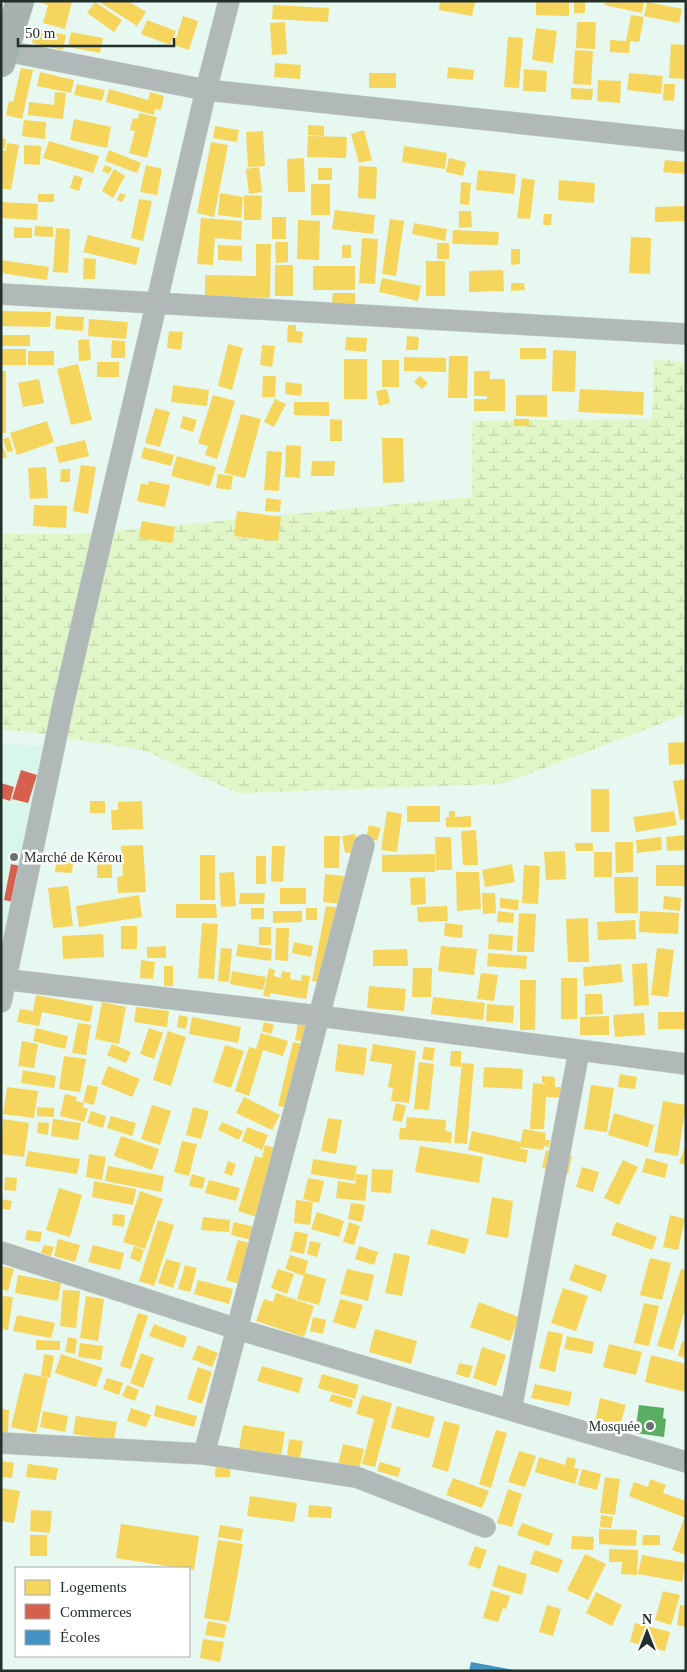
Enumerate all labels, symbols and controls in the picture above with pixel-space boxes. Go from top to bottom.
scale bar [18,15,174,47]
text: 50 m [25,25,56,41]
place label: Marché de Kérou [24,850,122,865]
marker: Marché de Kérou [8,851,20,863]
place label: Mosquée [589,1419,640,1434]
marker: Mosquée [644,1420,656,1432]
legend [15,1567,190,1657]
text: Logements [60,1579,127,1595]
text: Commerces [60,1604,132,1620]
north arrow [622,1607,672,1657]
text: N [642,1612,652,1627]
text: Écoles [60,1629,100,1645]

